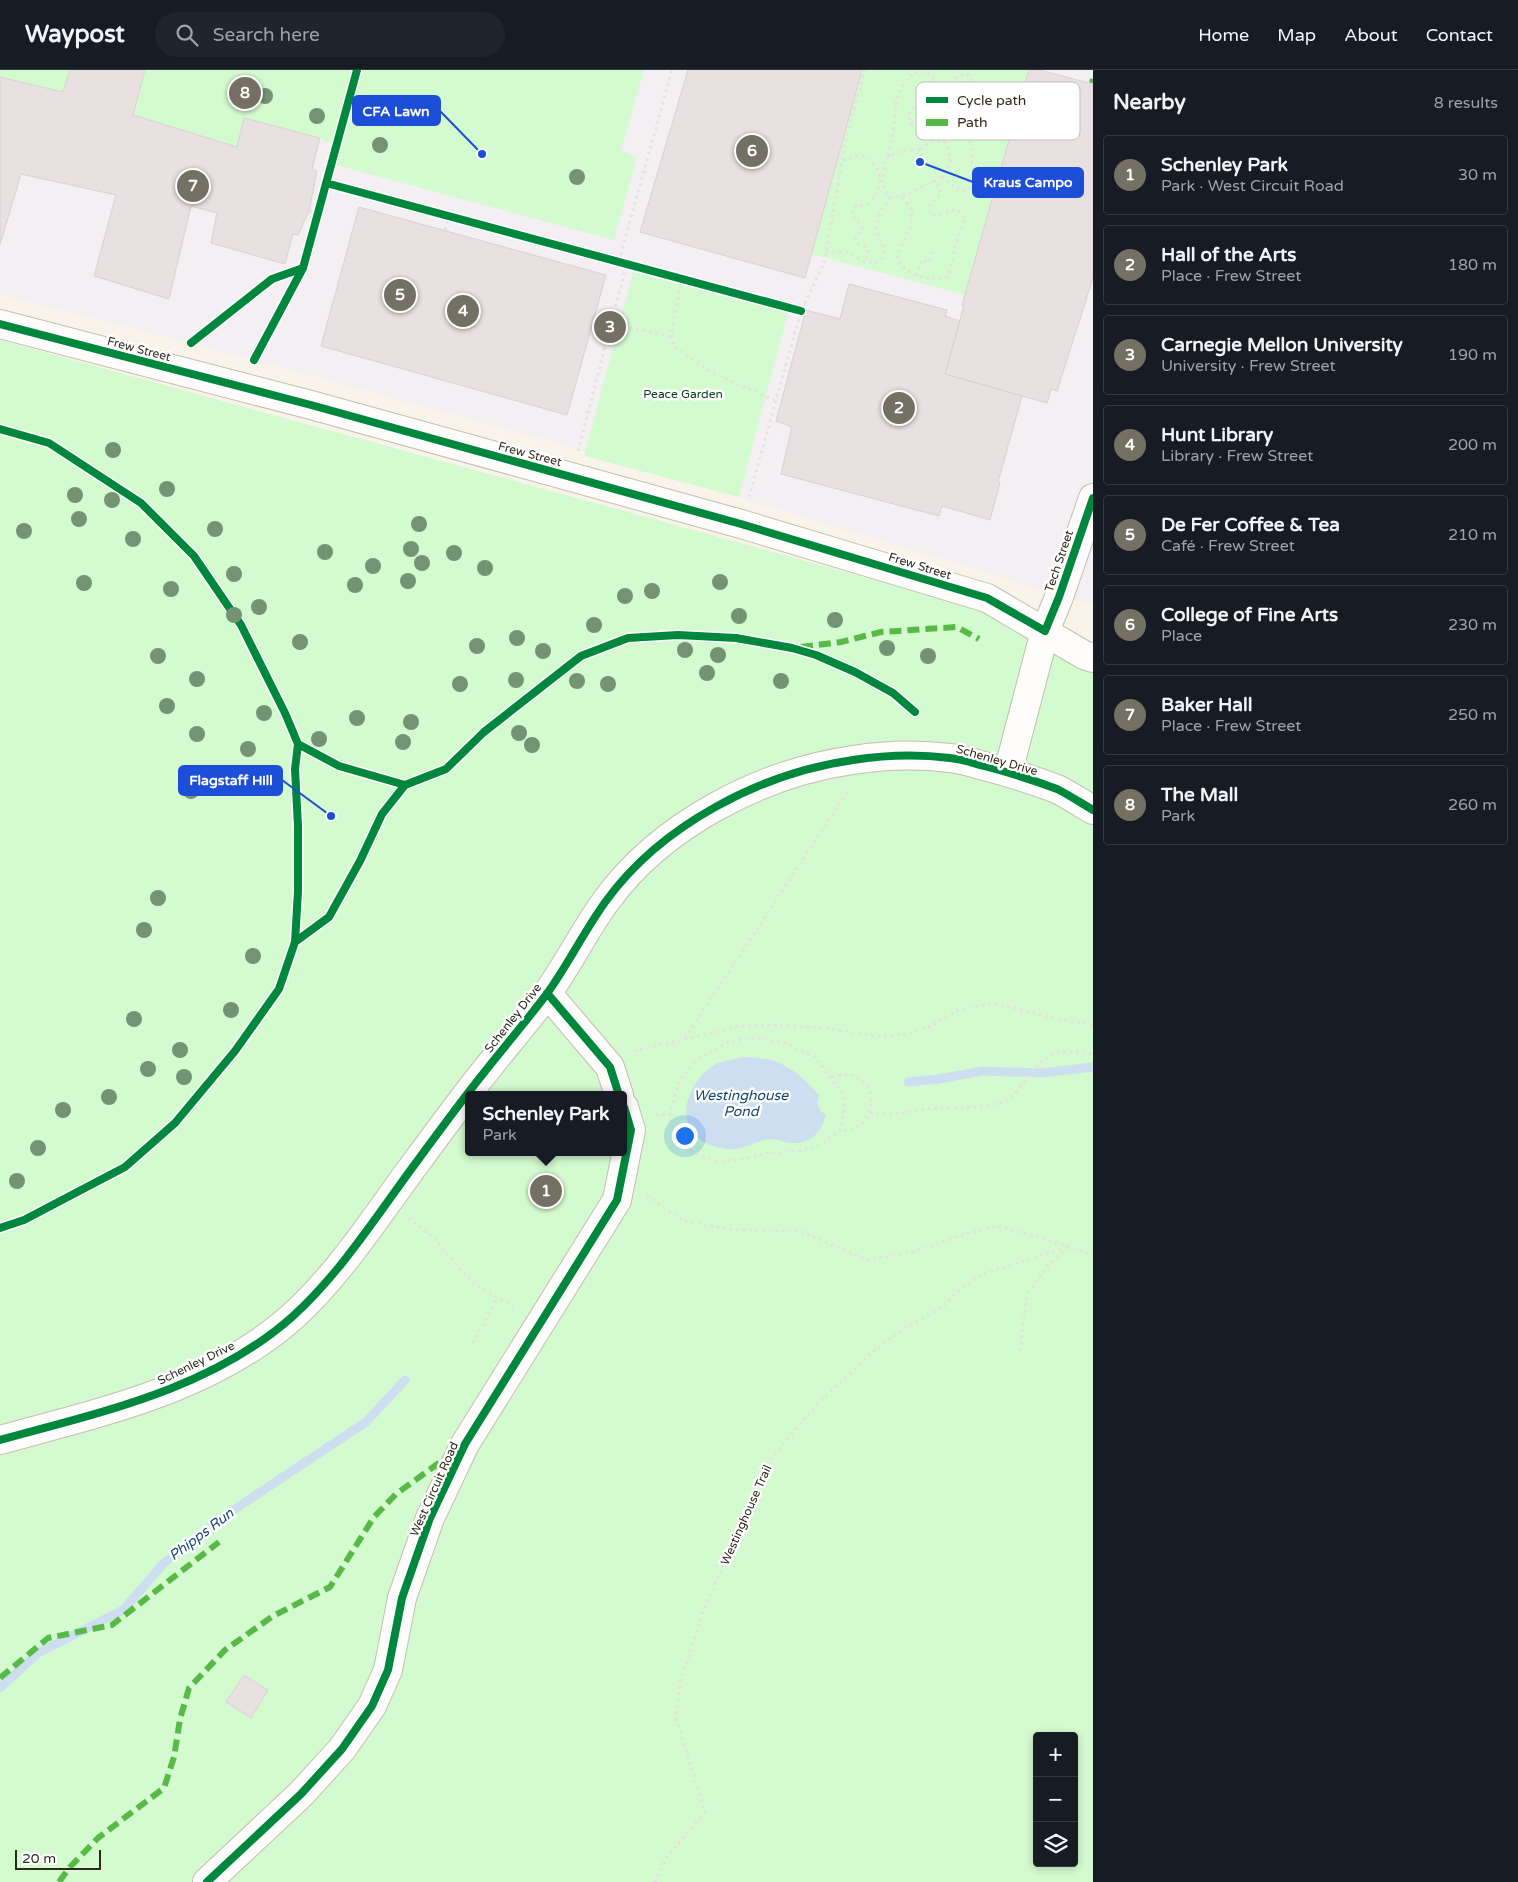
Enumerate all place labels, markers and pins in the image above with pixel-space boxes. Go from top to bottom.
pin: 8 [229,74,261,112]
callout: CFA Lawn [353,96,440,125]
pin: 6 [736,132,768,170]
pin: 7 [177,167,209,205]
callout: Kraus Campo [973,168,1083,197]
pin: 5 [384,276,416,314]
pin: 4 [447,292,479,330]
pin: 3 [594,308,626,346]
pin: 2 [883,389,915,427]
callout: Flagstaff Hill [179,766,282,795]
pin: 1 [530,1172,562,1210]

